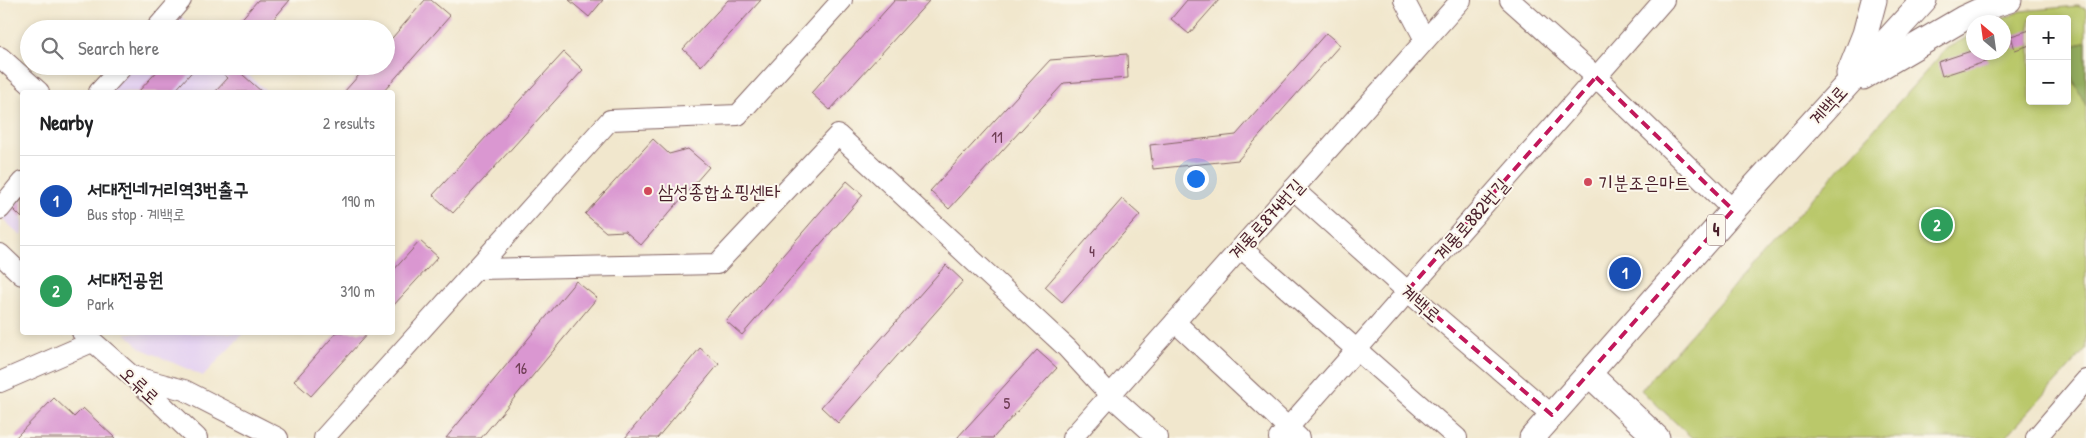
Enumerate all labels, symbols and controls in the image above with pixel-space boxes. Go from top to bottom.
north arrow [1966,15,2011,60]
map controls [2026,15,2071,105]
button: + [2026,15,2071,60]
search box [20,20,395,75]
icon: search [38,34,66,62]
text: Search here [78,35,159,61]
button: − [2026,60,2071,105]
street label: 계백로 [1803,79,1853,131]
text: Nearby [40,108,93,137]
text: 2 results [323,112,375,134]
house number: 11 [991,126,1003,148]
your location [1183,166,1209,192]
place label: 기분조은마트 [1598,169,1690,195]
street label: 계룡로882번길 [1428,172,1514,266]
street label: 계룡로874번길 [1222,173,1310,265]
text: 서대전네거리역3번출구 [87,176,248,202]
marker: 기분조은마트 [1582,176,1594,188]
place label: 삼성종합쇼핑센타 [658,178,781,204]
marker: 삼성종합쇼핑센타 [642,185,654,197]
text: 1 [53,190,59,212]
text: 190 m [342,190,375,212]
text: Bus stop · 계백로 [87,203,186,225]
pin: 2 [1921,206,1953,244]
road number: 4 [1707,214,1725,246]
house number: 4 [1089,240,1095,262]
pin: 1 [1609,254,1641,292]
text: 서대전공원 [87,266,163,292]
street label: 계백로 [1395,278,1447,328]
text: 2 [52,280,60,302]
text: 310 m [340,280,375,302]
text: Park [87,293,114,315]
house number: 16 [515,357,527,379]
street label: 오류로 [114,360,166,410]
house number: 5 [1004,392,1011,414]

